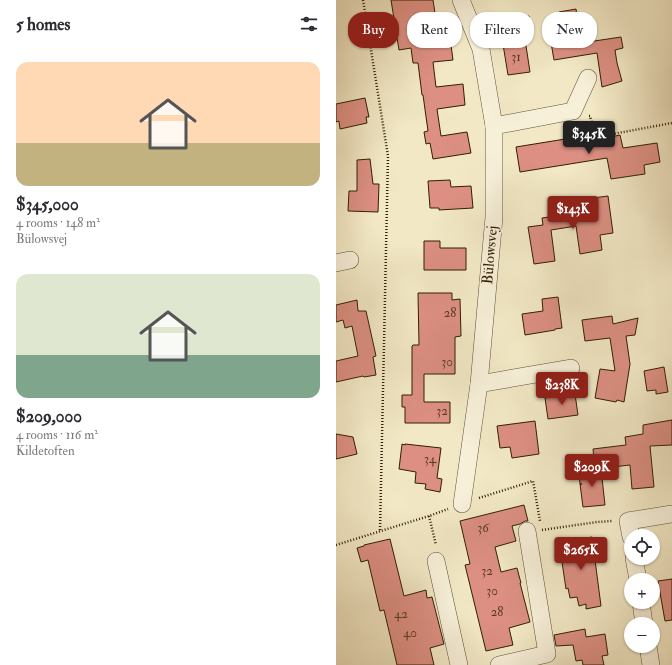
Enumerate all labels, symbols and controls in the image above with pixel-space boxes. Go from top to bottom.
chip: Buy [348,12,399,48]
chip: Rent [407,12,462,48]
chip: Filters [470,12,534,48]
chip: New [542,12,597,48]
icon: filters [298,13,320,35]
text: 5 homes [16,14,70,35]
house number: 31 [511,49,521,65]
icon: home [132,88,204,160]
pin: $345K [561,121,617,155]
text: $345K [572,126,606,142]
text: $345,000 [16,194,79,215]
pin: $143K [545,196,601,230]
text: $143K [556,201,590,217]
text: 4 rooms · 148 m² [16,215,100,231]
street label: Bülowsvej [478,225,502,285]
text: Bülowsvej [16,231,67,247]
icon: home [132,300,204,372]
house number: 28 [444,305,456,321]
house number: 30 [441,354,453,370]
pin: $238K [534,372,590,406]
text: $238K [545,377,579,393]
house number: 32 [436,403,448,419]
text: $209,000 [16,406,82,427]
text: 4 rooms · 116 m² [16,427,98,443]
text: Kildetoften [16,443,75,459]
house number: 34 [424,451,437,467]
pin: $209K [564,454,620,488]
text: $209K [574,459,610,475]
house number: 36 [477,520,490,536]
map controls [624,529,660,653]
button: locate [624,529,660,565]
pin: $265K [553,537,609,571]
text: $265K [563,542,599,558]
house number: 32 [481,563,493,579]
button: + [624,573,660,609]
house number: 30 [486,583,498,599]
house number: 28 [491,604,503,620]
house number: 42 [394,606,408,622]
button: − [624,617,660,653]
house number: 40 [403,625,417,641]

